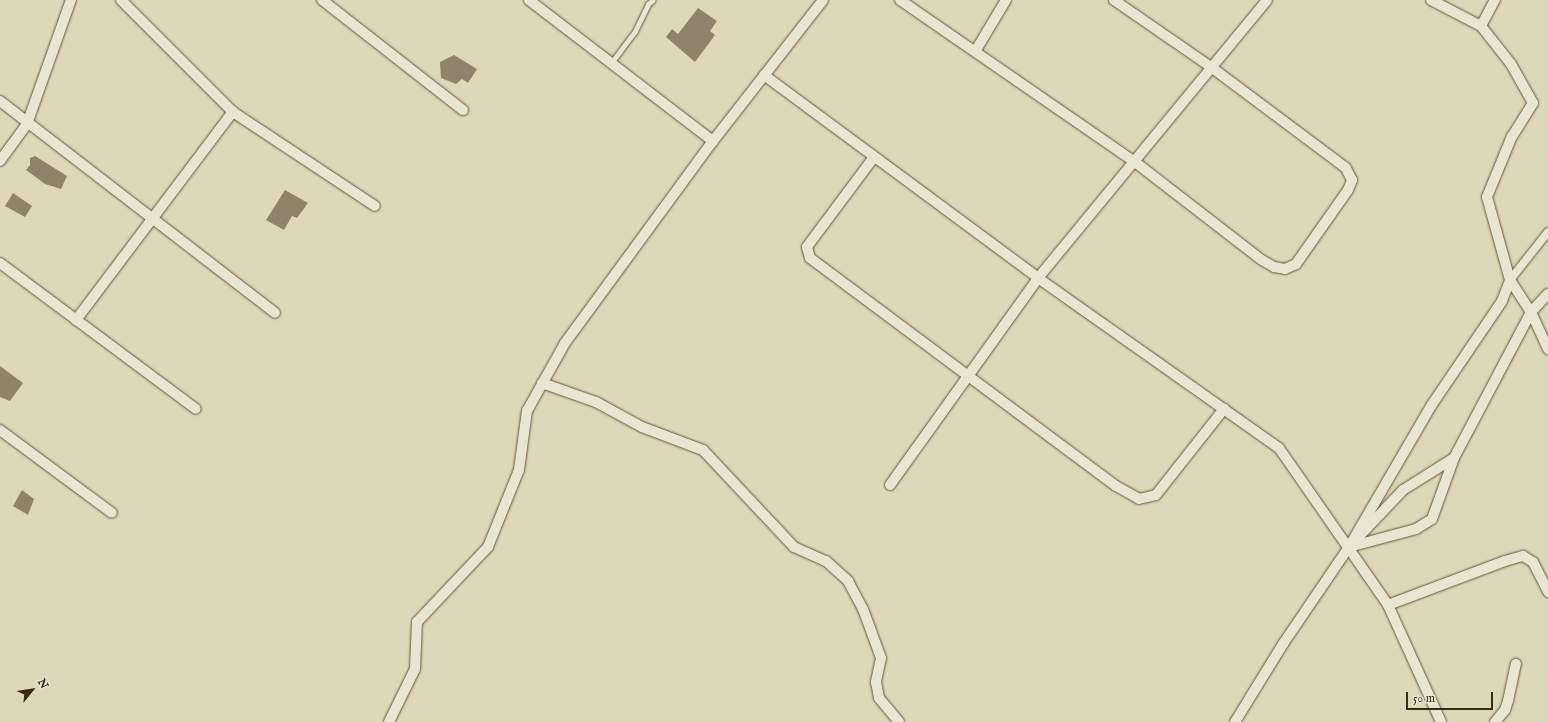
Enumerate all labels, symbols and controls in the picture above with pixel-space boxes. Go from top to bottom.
north arrow [12,670,52,710]
text: N [34,676,51,692]
scale bar [1408,684,1495,710]
text: 50 m [1413,691,1435,706]

